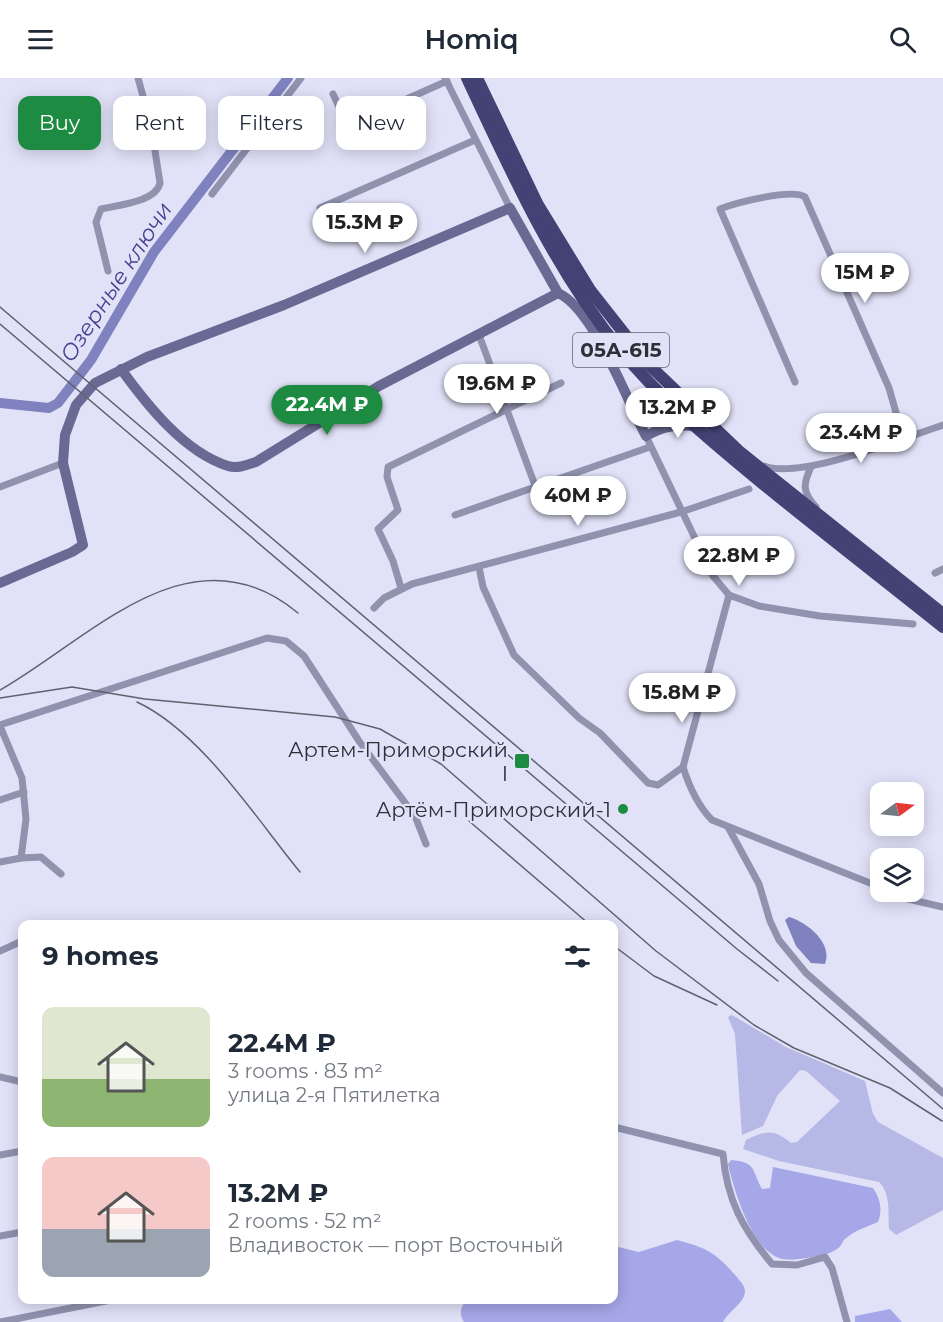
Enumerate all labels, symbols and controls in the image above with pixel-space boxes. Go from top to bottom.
icon: menu [24,23,57,56]
text: Homiq [424,23,519,56]
icon: search [886,23,919,56]
chip: Buy [18,96,101,150]
chip: Rent [113,96,206,150]
chip: Filters [218,96,324,150]
chip: New [336,96,426,150]
water label: Озерные ключи [54,197,178,367]
pin: 15.3M ₽ [310,203,420,254]
text: 15.3M ₽ [326,210,404,234]
pin: 15M ₽ [823,253,907,304]
text: 15M ₽ [835,260,895,284]
road number: 05А-615 [573,333,669,367]
pin: 19.6M ₽ [442,364,552,415]
text: 19.6M ₽ [458,371,536,395]
pin: 22.4M ₽ [272,385,382,436]
pin: 13.2M ₽ [623,388,733,439]
text: 22.4M ₽ [285,392,369,416]
text: 13.2M ₽ [639,395,717,419]
pin: 23.4M ₽ [806,413,916,464]
text: 23.4M ₽ [820,420,902,444]
pin: 40M ₽ [536,476,620,527]
text: 40M ₽ [544,483,612,507]
pin: 22.8M ₽ [684,536,794,587]
text: 22.8M ₽ [698,543,780,567]
pin: 15.8M ₽ [627,673,737,724]
text: 15.8M ₽ [643,680,721,704]
place label: Артем-Приморский I [288,737,508,786]
marker: Артем-Приморский I [513,752,531,770]
north arrow [870,782,924,836]
map controls [870,782,924,902]
place label: Артём-Приморский-1 [376,797,611,822]
marker: Артём-Приморский-1 [616,802,630,816]
button: layers [870,848,924,902]
text: 9 homes [42,940,159,972]
icon: filters [561,940,594,973]
text: 22.4M ₽ [228,1027,336,1059]
icon: home [90,1031,162,1103]
text: 3 rooms · 83 m² [228,1059,383,1083]
text: улица 2-я Пятилетка [228,1083,440,1107]
text: 13.2M ₽ [228,1177,328,1209]
icon: home [90,1181,162,1253]
text: 2 rooms · 52 m² [228,1209,382,1233]
text: Владивосток — порт Восточный [228,1233,563,1257]

